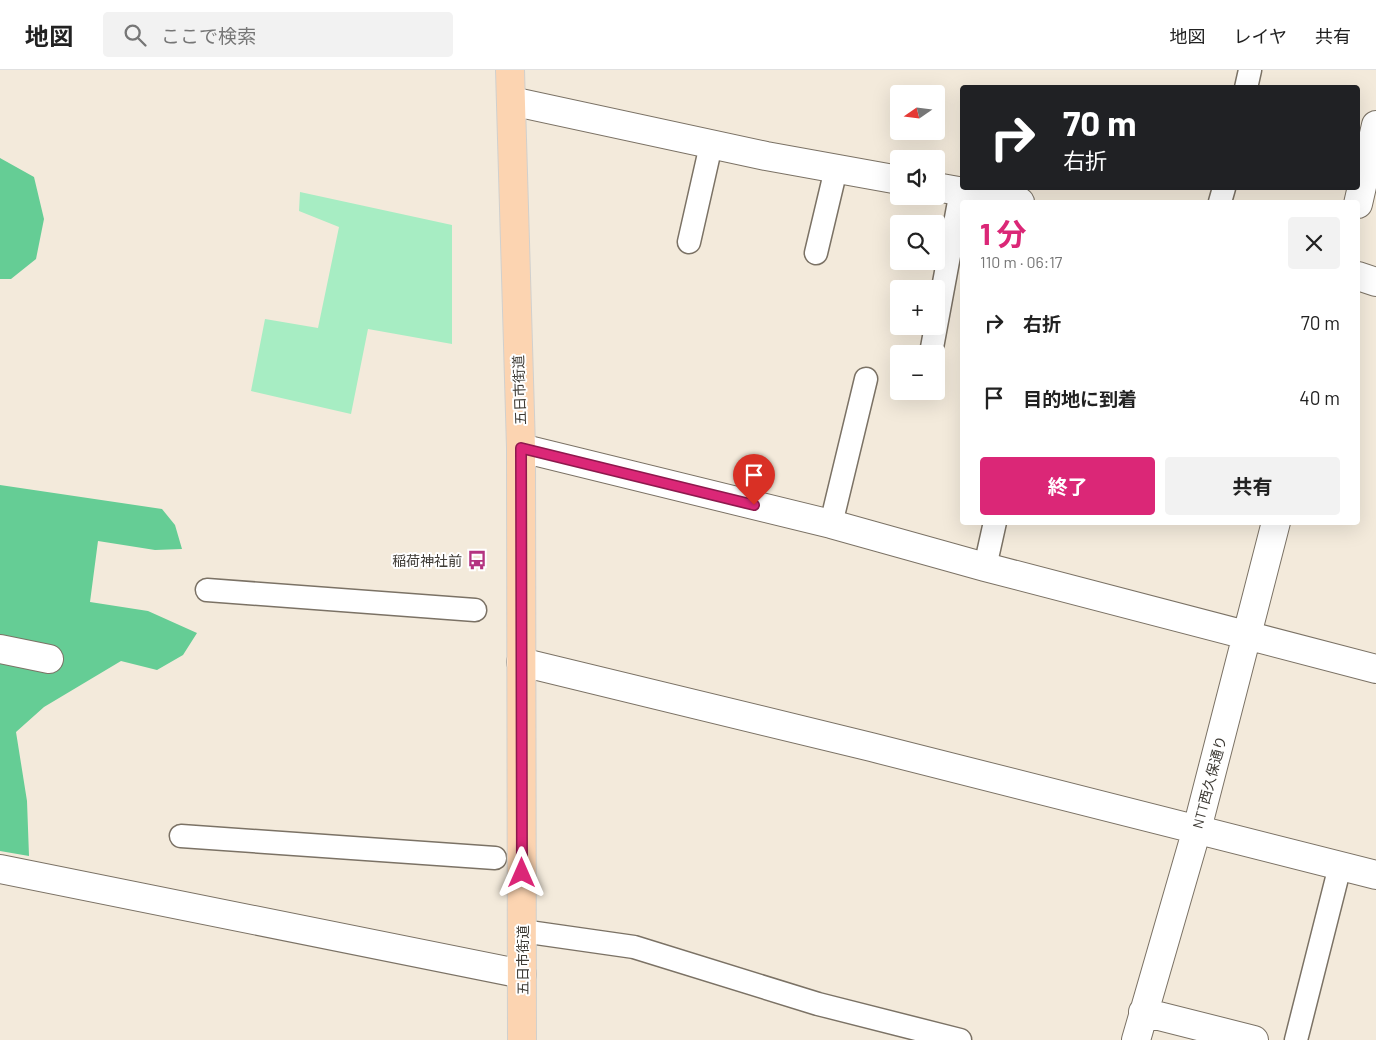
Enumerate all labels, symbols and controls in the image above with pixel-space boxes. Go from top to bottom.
search box [103,12,453,57]
text: 地図 [25,21,73,50]
icon: search [121,21,149,49]
text: ここで検索 [161,24,256,47]
text: 地図 [1170,25,1206,47]
text: レイヤ [1234,25,1287,47]
text: 共有 [1315,25,1351,47]
north arrow [890,85,945,140]
map controls [890,85,945,400]
text: 70 m [1063,101,1137,143]
icon: right [980,105,1045,170]
text: 右折 [1063,147,1107,173]
button: sound [890,150,945,205]
button: search [890,215,945,270]
text: 1 分 [980,215,1027,251]
button: close [1288,217,1340,269]
text: 110 m · 06:17 [980,252,1062,271]
button: + [890,280,945,335]
icon: right [980,309,1008,337]
text: 70 m [1301,311,1340,334]
text: 右折 [1023,312,1061,335]
button: − [890,345,945,400]
street label: 五日市街道 [509,355,529,425]
icon: arrive [980,384,1008,412]
text: 40 m [1299,386,1340,409]
text: 目的地に到着 [1023,387,1137,410]
pin [733,454,775,505]
button: 終了 [980,457,1155,515]
button: 共有 [1165,457,1340,515]
icon: arrive [740,461,768,489]
bus stop icon: 稲荷神社前 [466,549,488,571]
place label: 稲荷神社前 [392,552,462,569]
street label: NTT西久保通り [1188,734,1230,830]
position arrow [495,846,547,898]
street label: 五日市街道 [514,925,531,995]

